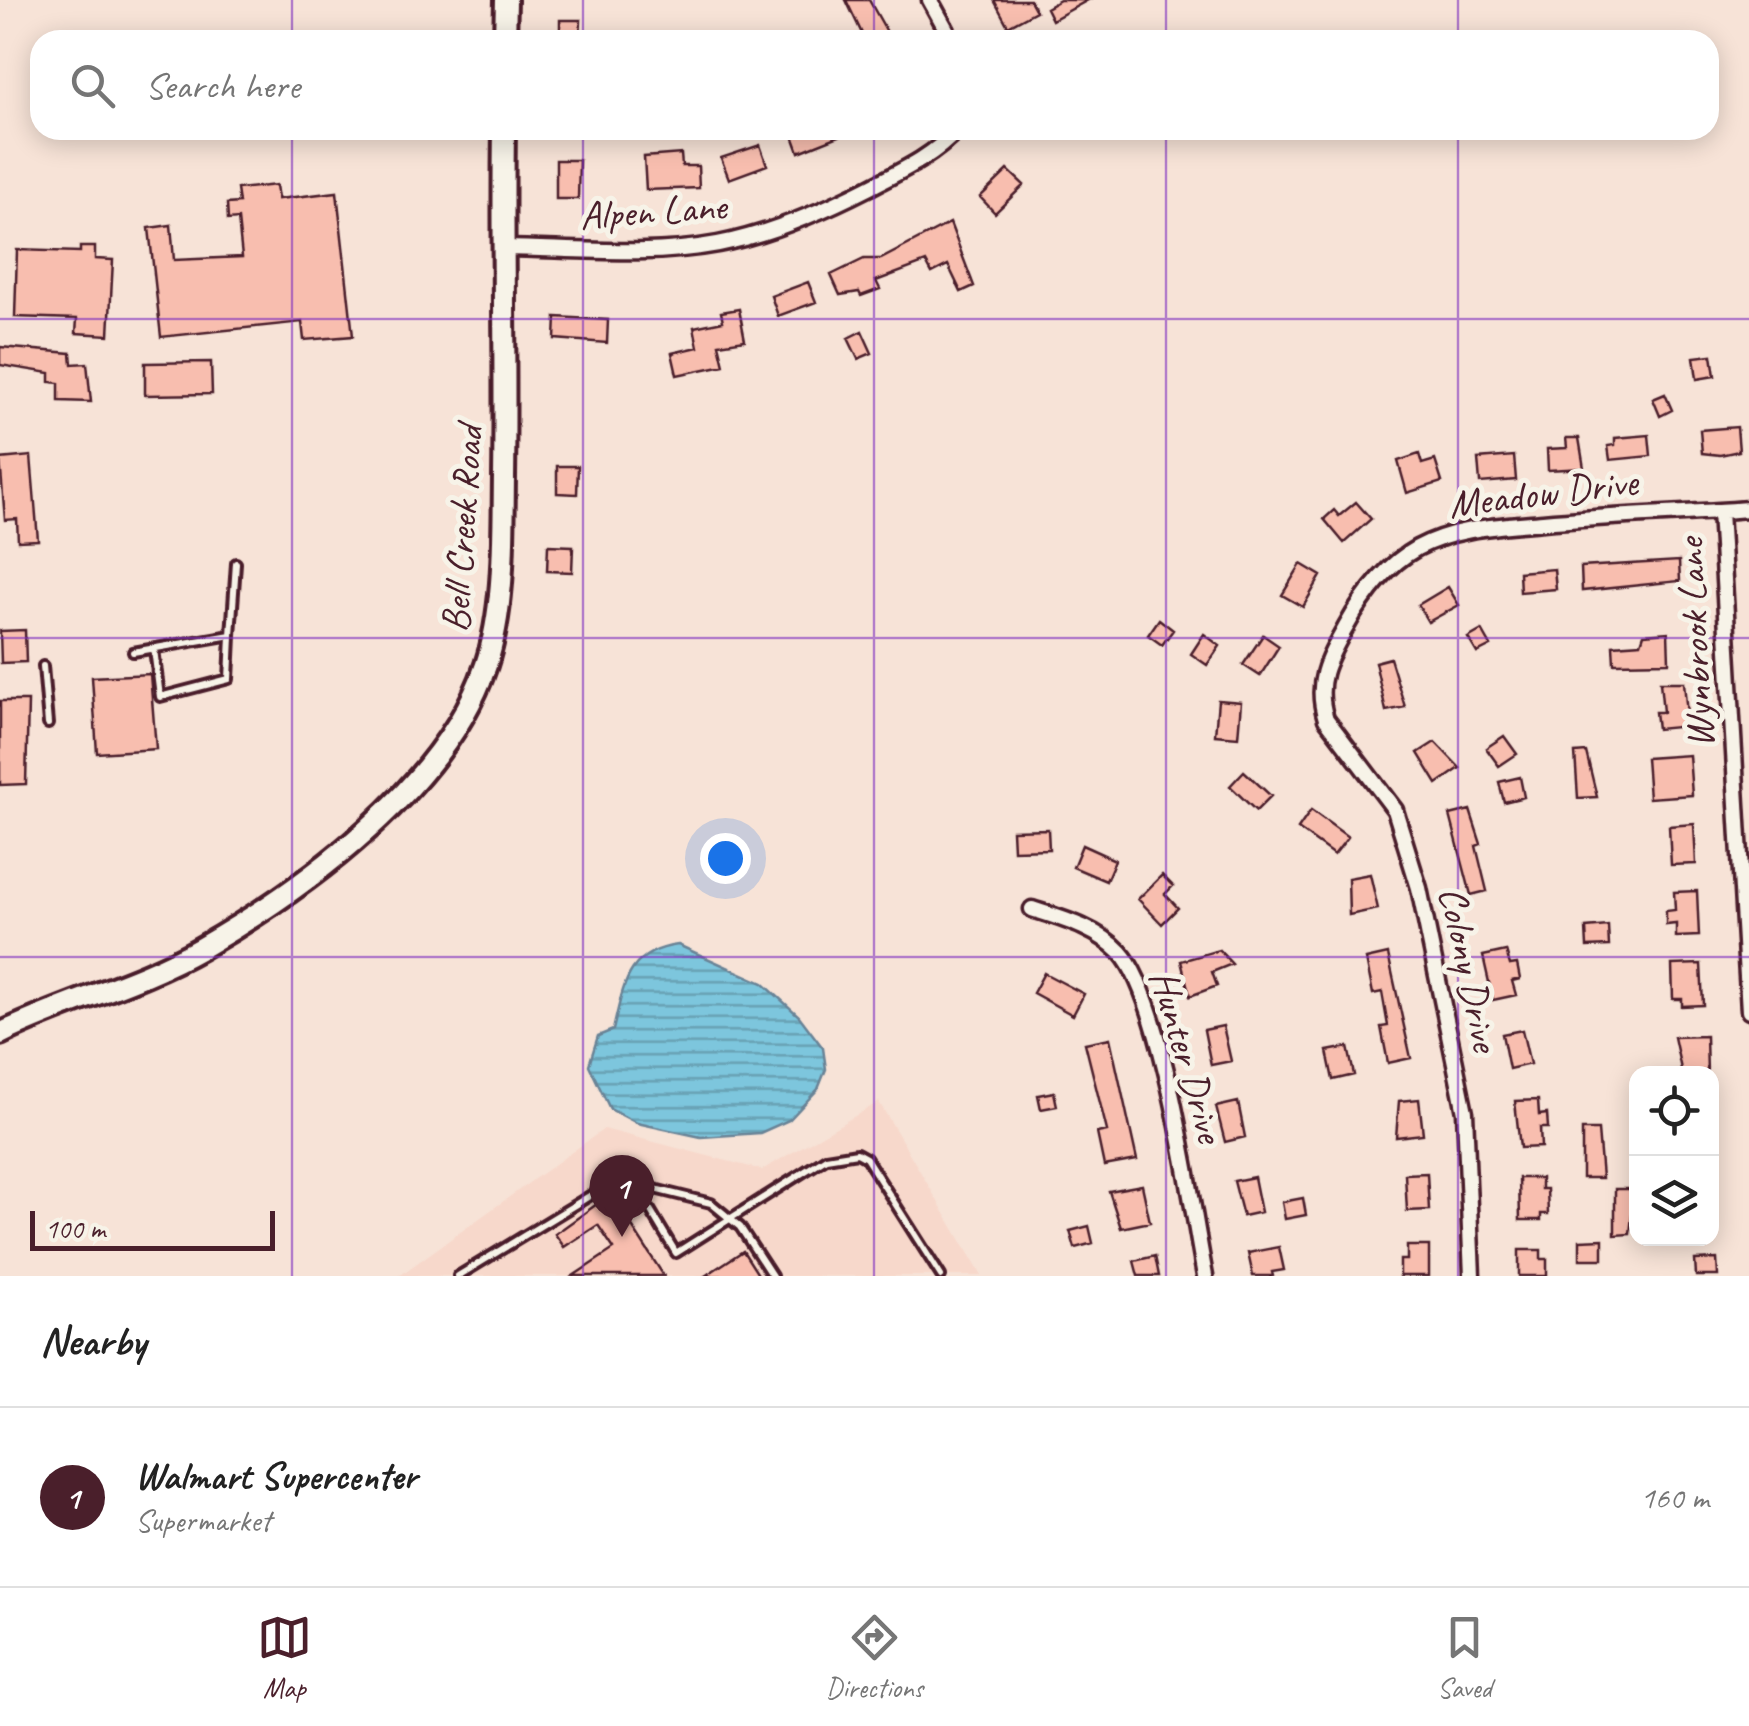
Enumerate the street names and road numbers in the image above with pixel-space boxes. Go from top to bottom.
street label: Alpen Lane [578,181,731,241]
street label: Bell Creek Road [430,418,495,634]
street label: Meadow Drive [1446,456,1643,529]
street label: Wynbrook Lane [1664,534,1725,749]
street label: Colony Drive [1427,882,1511,1059]
street label: Hunter Drive [1139,964,1236,1151]

